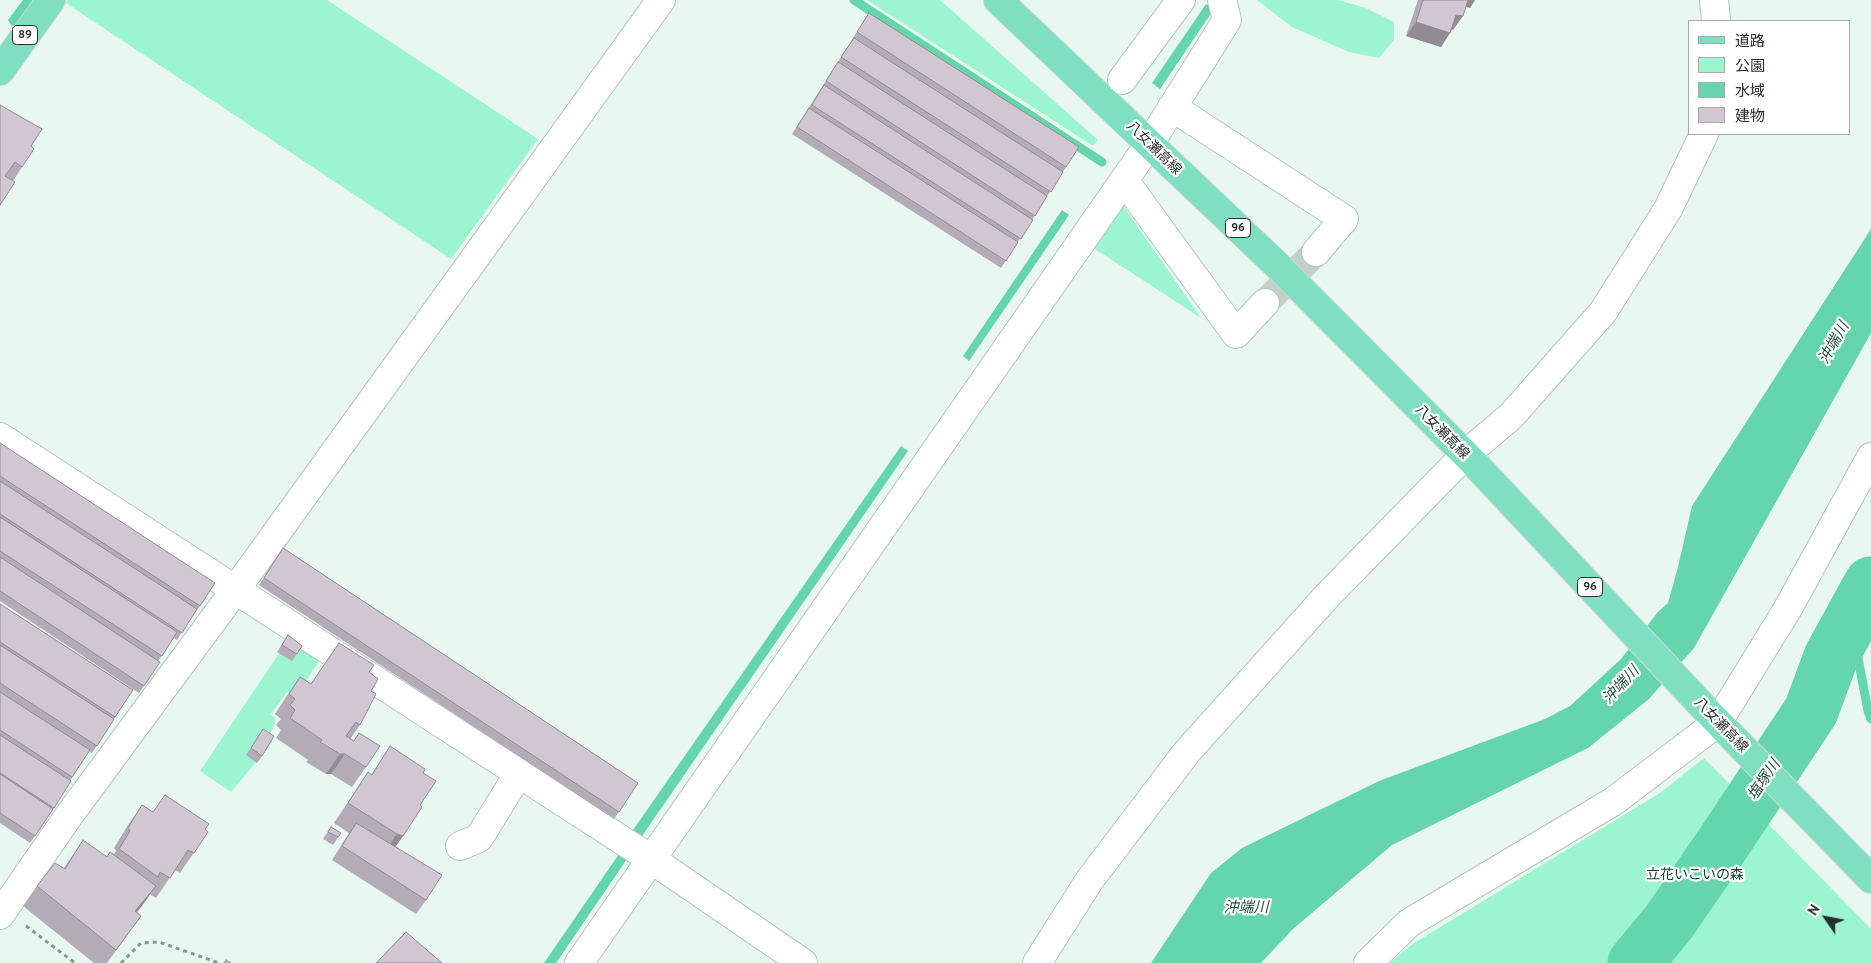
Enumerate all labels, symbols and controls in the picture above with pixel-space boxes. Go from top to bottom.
legend [1688,20,1851,135]
road number: 89 [12,26,38,44]
text: 道路 [1735,31,1765,50]
text: 公園 [1735,56,1765,75]
text: 水域 [1735,81,1765,100]
text: 建物 [1735,106,1765,125]
street label: 八女瀬高線 [1123,118,1185,178]
road number: 96 [1226,218,1250,238]
water label: 沖端川 [1815,319,1853,367]
street label: 八女瀬高線 [1411,401,1473,463]
road number: 96 [1578,578,1602,596]
water label: 沖端川 [1599,662,1643,708]
street label: 八女瀬高線 [1691,694,1751,756]
water label: 塩塚川 [1744,756,1784,804]
park label: 立花いこいの森 [1646,867,1744,883]
north arrow [1801,893,1851,943]
water label: 沖端川 [1224,899,1268,917]
text: N [1803,901,1823,919]

